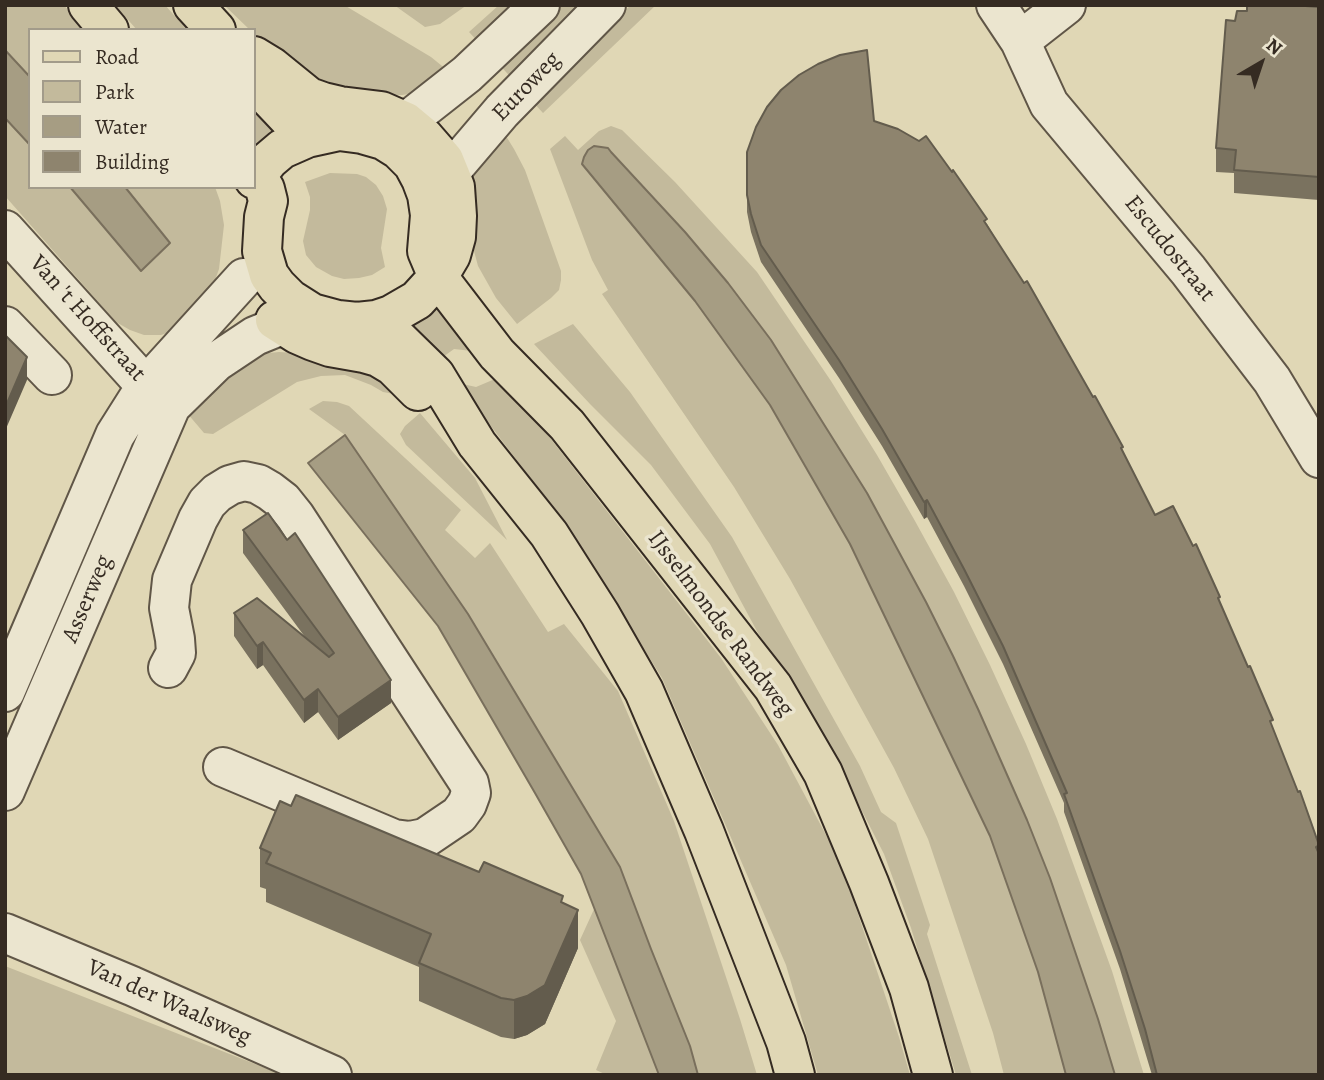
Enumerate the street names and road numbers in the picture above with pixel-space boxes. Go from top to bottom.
street label: Euroweg [487,46,567,128]
street label: Escudostraat [1117,190,1221,308]
street label: Van 't Hoffstraat [23,250,151,388]
street label: IJsselmondse Randweg [641,525,799,723]
street label: Asserweg [57,551,119,647]
street label: Van der Waalsweg [82,954,256,1052]

